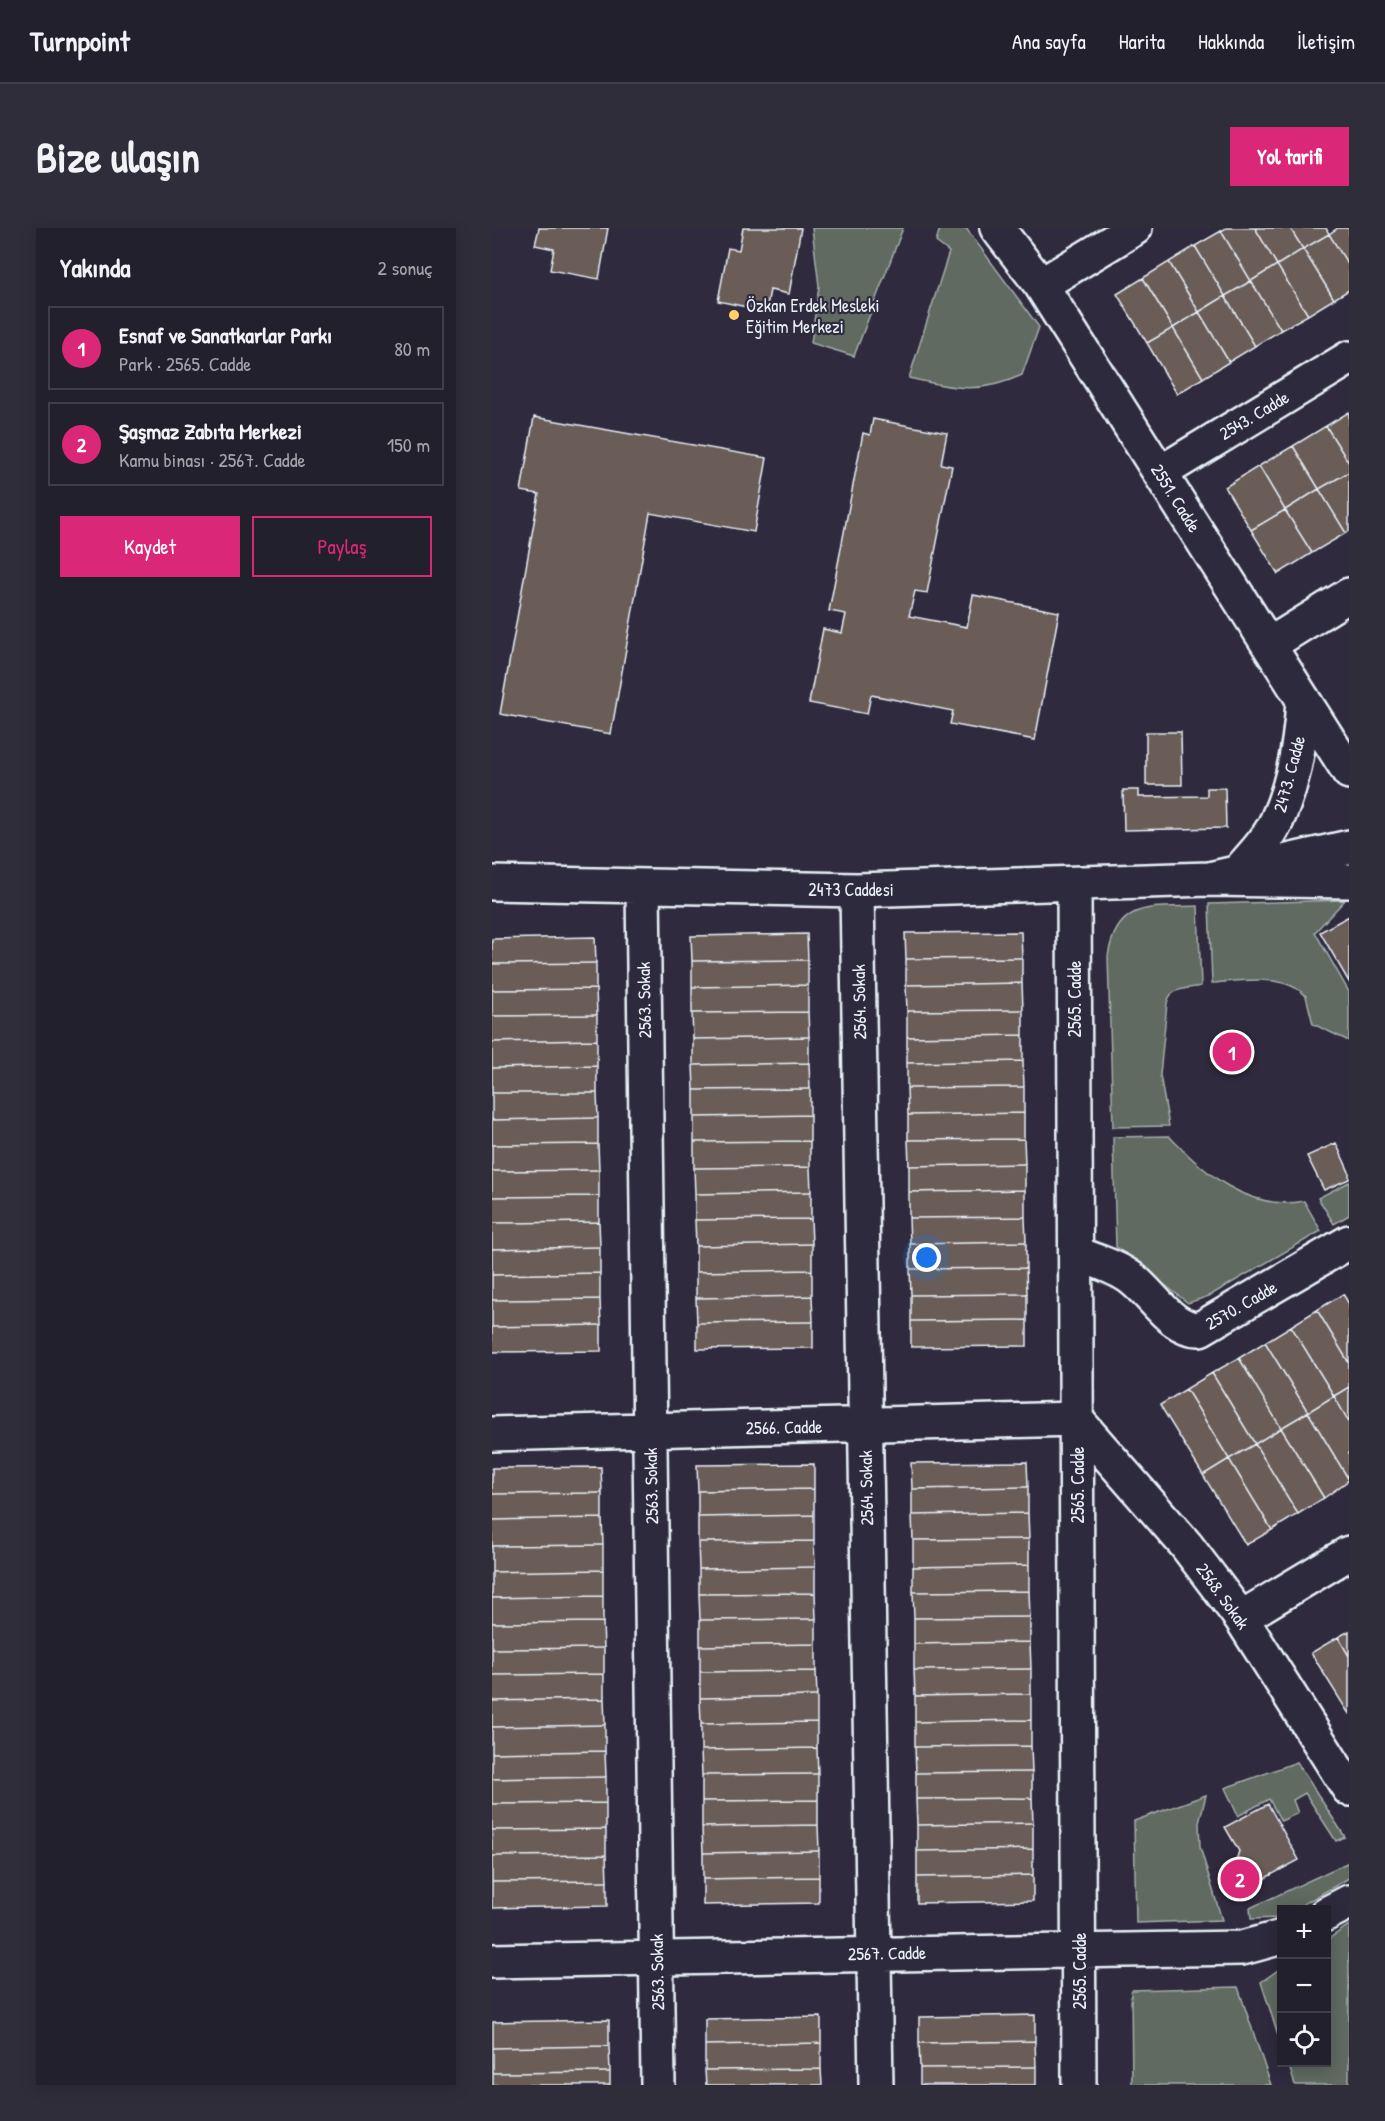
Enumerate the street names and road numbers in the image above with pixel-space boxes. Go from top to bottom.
street label: 2543. Cadde [1215,384,1293,446]
street label: 2551. Cadde [1145,459,1207,537]
street label: 2473. Cadde [1267,733,1311,815]
street label: 2473 Caddesi [808,877,894,902]
street label: 2563. Sokak [631,961,657,1039]
street label: 2565. Cadde [1062,961,1087,1037]
street label: 2564. Sokak [846,964,872,1040]
street label: 2570. Cadde [1200,1274,1282,1336]
street label: 2566. Cadde [746,1414,822,1440]
street label: 2563. Sokak [638,1447,664,1525]
street label: 2565. Cadde [1065,1447,1090,1523]
street label: 2564. Sokak [853,1450,879,1526]
street label: 2568. Sokak [1190,1558,1256,1635]
street label: 2563. Sokak [644,1933,670,2011]
street label: 2565. Cadde [1067,1933,1092,2009]
street label: 2567. Cadde [848,1940,926,1966]

